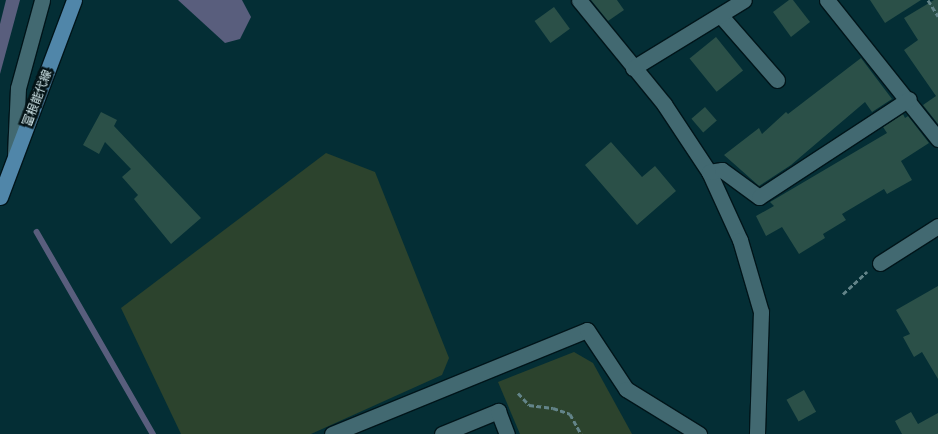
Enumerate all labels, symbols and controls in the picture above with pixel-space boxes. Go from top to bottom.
street label: 富根能代線 [20,67,54,129]

